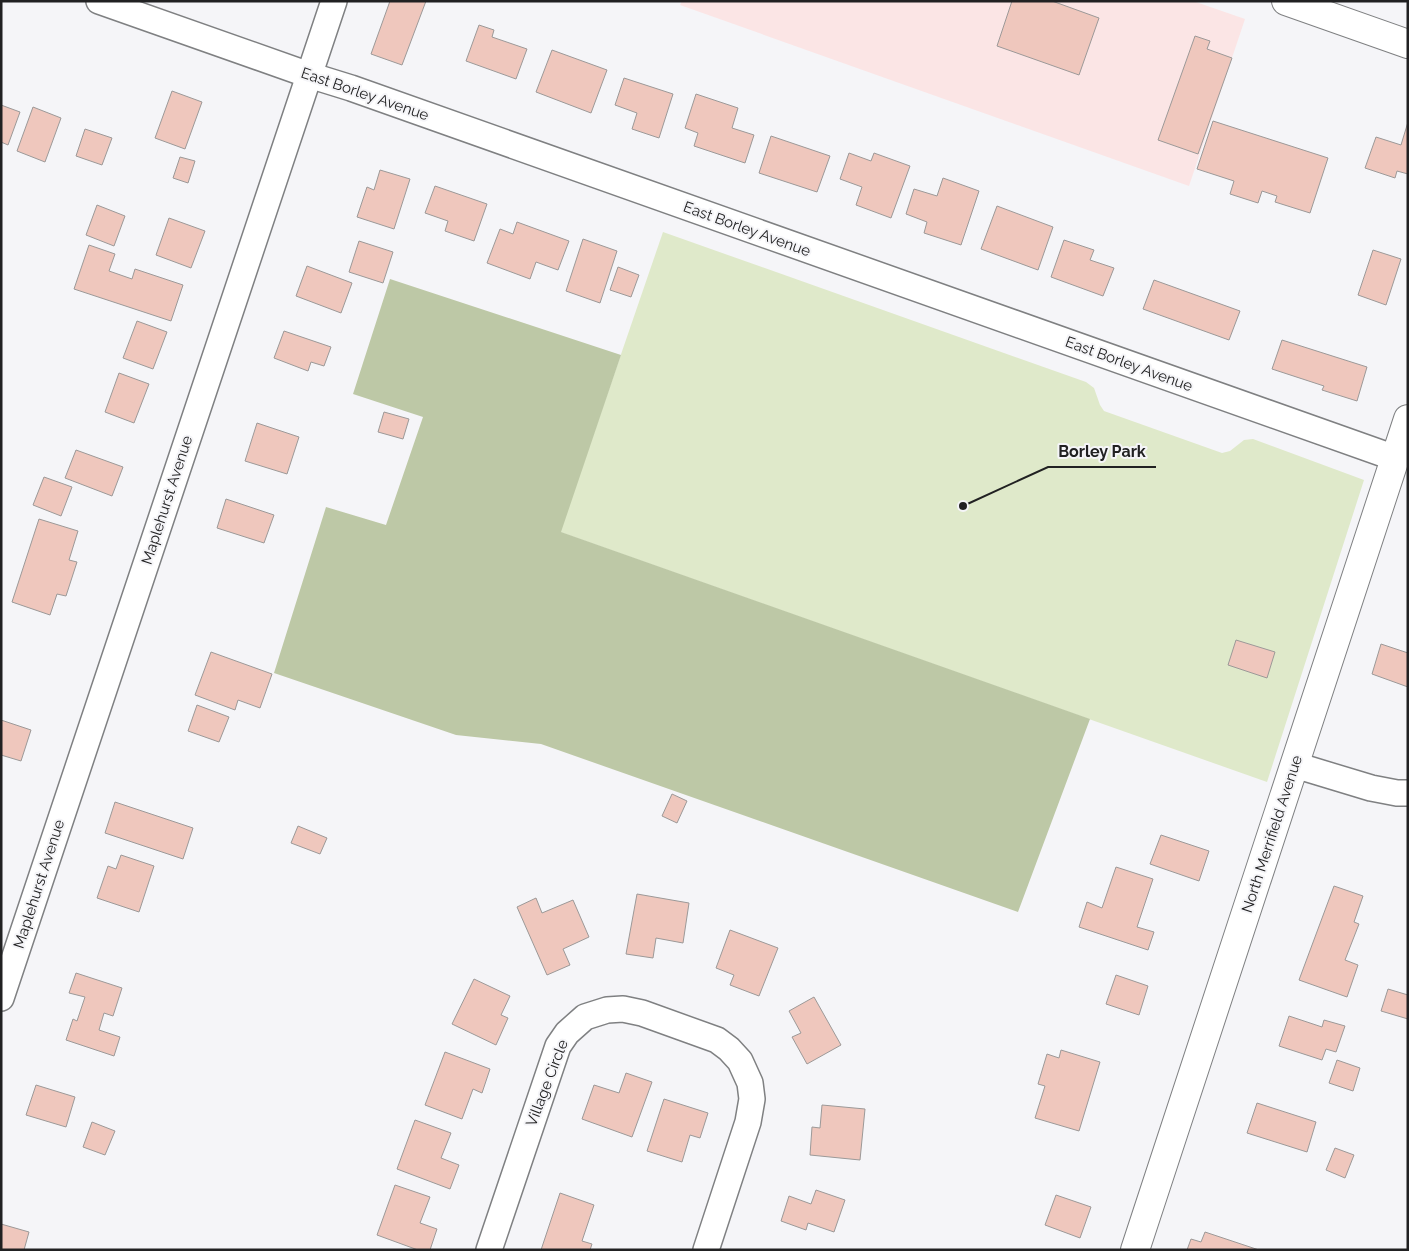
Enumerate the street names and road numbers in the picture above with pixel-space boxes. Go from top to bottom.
street label: East Borley Avenue [299,64,431,124]
street label: East Borley Avenue [681,198,813,260]
street label: East Borley Avenue [1063,333,1195,395]
street label: Maplehurst Avenue [138,433,196,567]
street label: North Merrifield Avenue [1238,753,1306,915]
street label: Maplehurst Avenue [10,817,68,951]
street label: Village Circle [522,1037,572,1129]

